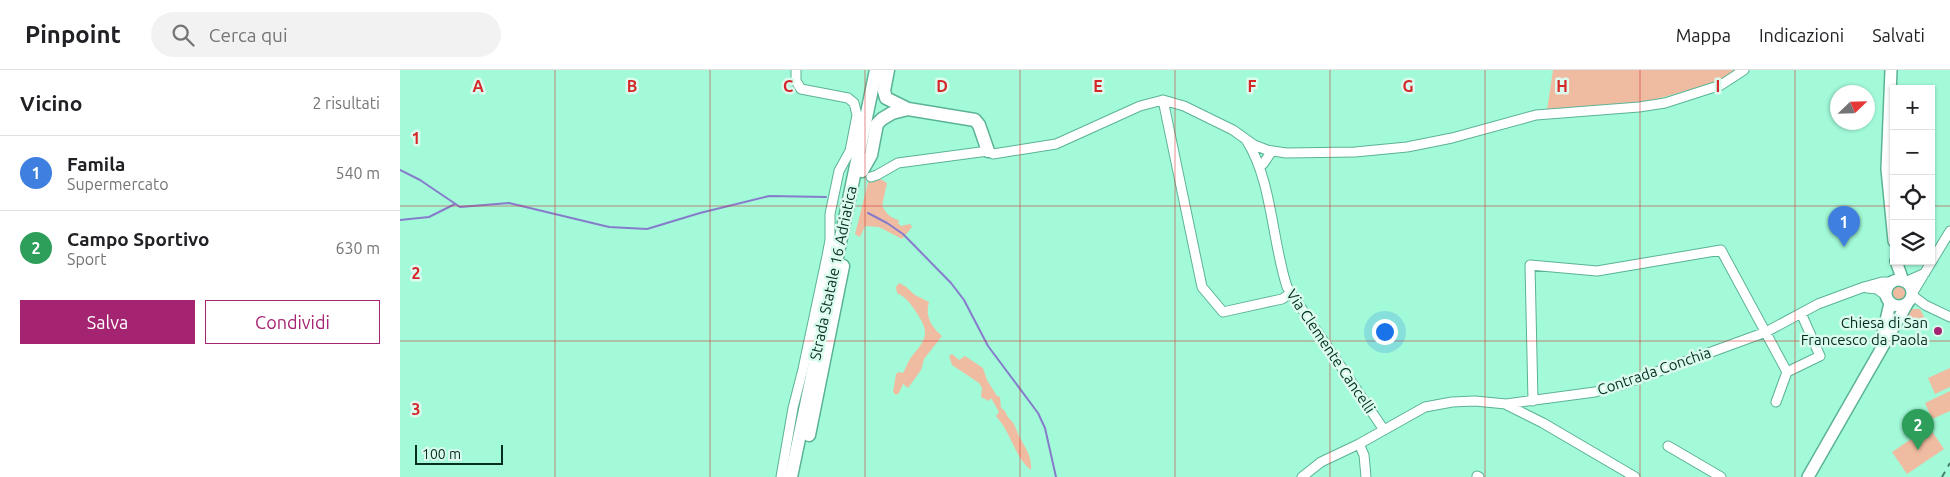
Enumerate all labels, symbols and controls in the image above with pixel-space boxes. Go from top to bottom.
search box [151,12,501,57]
text: Pinpoint [25,21,121,48]
icon: search [169,21,197,49]
text: Cerca qui [209,24,288,46]
text: Mappa [1676,25,1731,45]
text: Indicazioni [1759,25,1844,45]
text: Salvati [1872,25,1925,45]
text: A [472,77,484,95]
text: B [627,77,637,95]
text: C [783,77,793,95]
text: D [936,77,948,95]
text: E [1093,77,1103,95]
text: F [1248,77,1257,95]
text: G [1402,77,1414,95]
text: H [1556,77,1568,95]
text: I [1716,77,1720,95]
north arrow [1830,85,1875,130]
map controls [1890,85,1935,265]
button: + [1890,85,1935,130]
text: Vicino [20,91,82,115]
text: 2 risultati [312,94,380,112]
text: 1 [411,129,421,147]
button: − [1890,130,1935,175]
text: Famila [67,153,125,175]
text: 1 [31,164,41,182]
text: 540 m [335,164,380,182]
text: Supermercato [67,175,169,193]
button: locate [1890,175,1935,220]
street label: Strada Statale 16 Adriatica [806,184,860,362]
pin: 1 [1828,206,1860,247]
button: layers [1890,220,1935,265]
text: Campo Sportivo [67,228,209,250]
text: 2 [31,239,41,257]
text: 630 m [335,239,380,257]
text: Sport [67,250,106,268]
text: 2 [411,264,421,282]
street label: Via Clemente Cancelli [1283,286,1379,416]
button: Salva [20,300,195,344]
button: Condividi [205,300,380,344]
place label: Chiesa di San Francesco da Paola [1801,314,1928,348]
your location [1372,319,1398,345]
marker: Chiesa di San Francesco da Paola [1932,325,1944,337]
street label: Contrada Conchia [1595,344,1713,398]
text: 3 [411,400,421,418]
pin: 2 [1902,409,1934,450]
scale bar [415,442,502,465]
text: 100 m [422,446,461,462]

